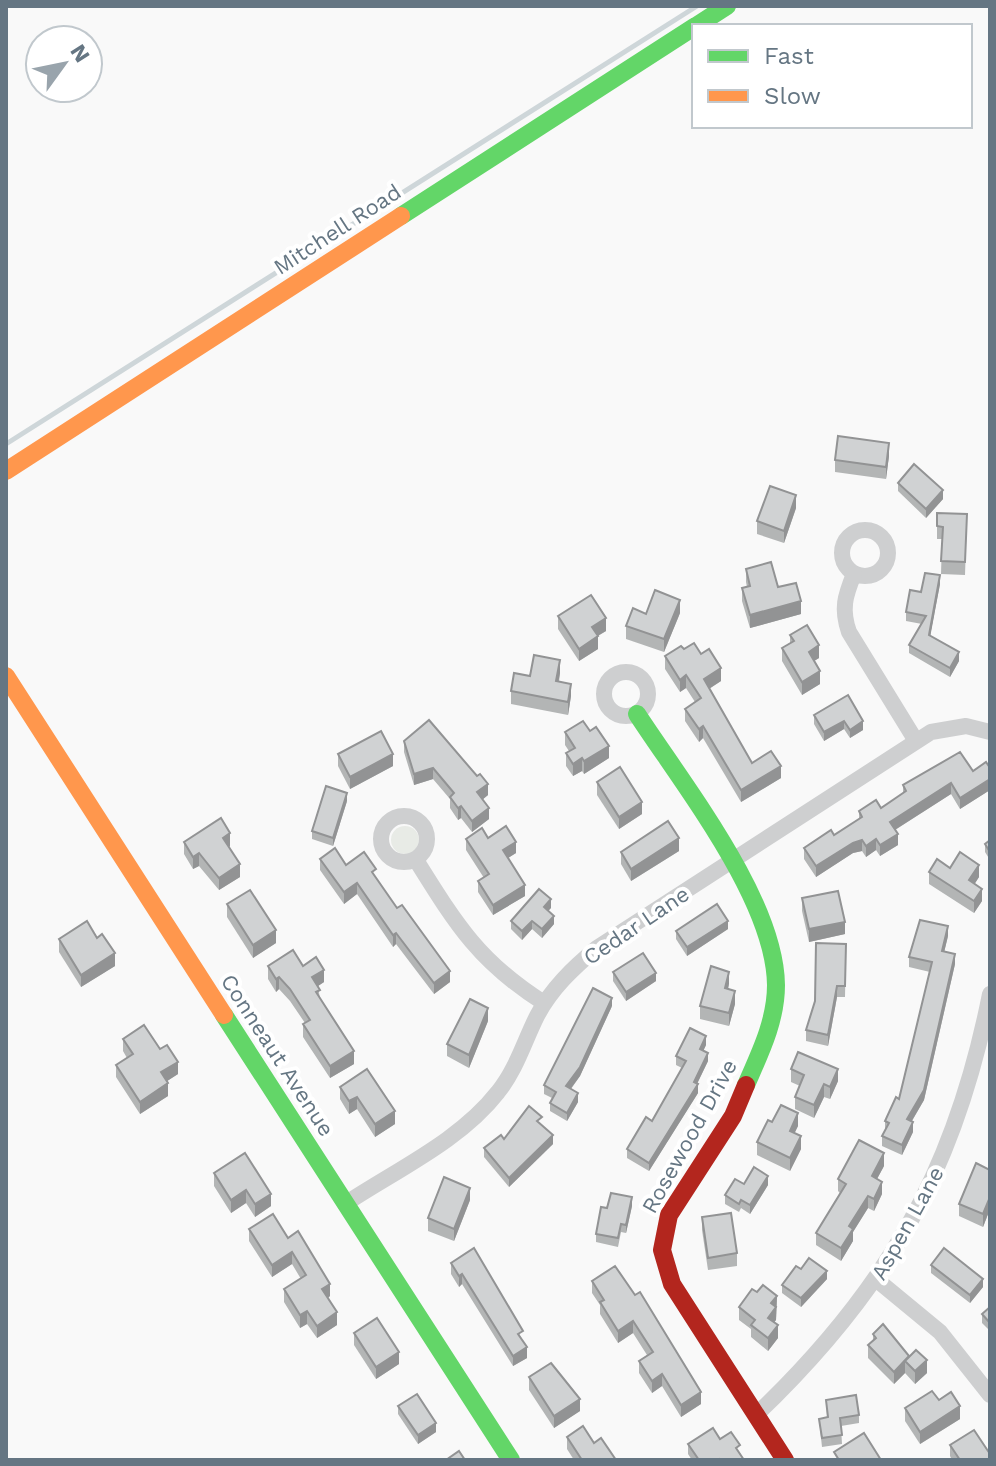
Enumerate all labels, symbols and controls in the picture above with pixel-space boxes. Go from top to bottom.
north arrow [24,24,104,104]
legend [692,24,972,128]
text: N [65,40,95,67]
text: Fast [764,42,814,70]
text: Slow [764,82,821,110]
street label: Mitchell Road [269,179,405,280]
street label: Cedar Lane [579,881,694,970]
street label: Conneaut Avenue [216,970,339,1141]
street label: Rosewood Drive [637,1055,742,1217]
street label: Aspen Lane [866,1162,949,1284]

